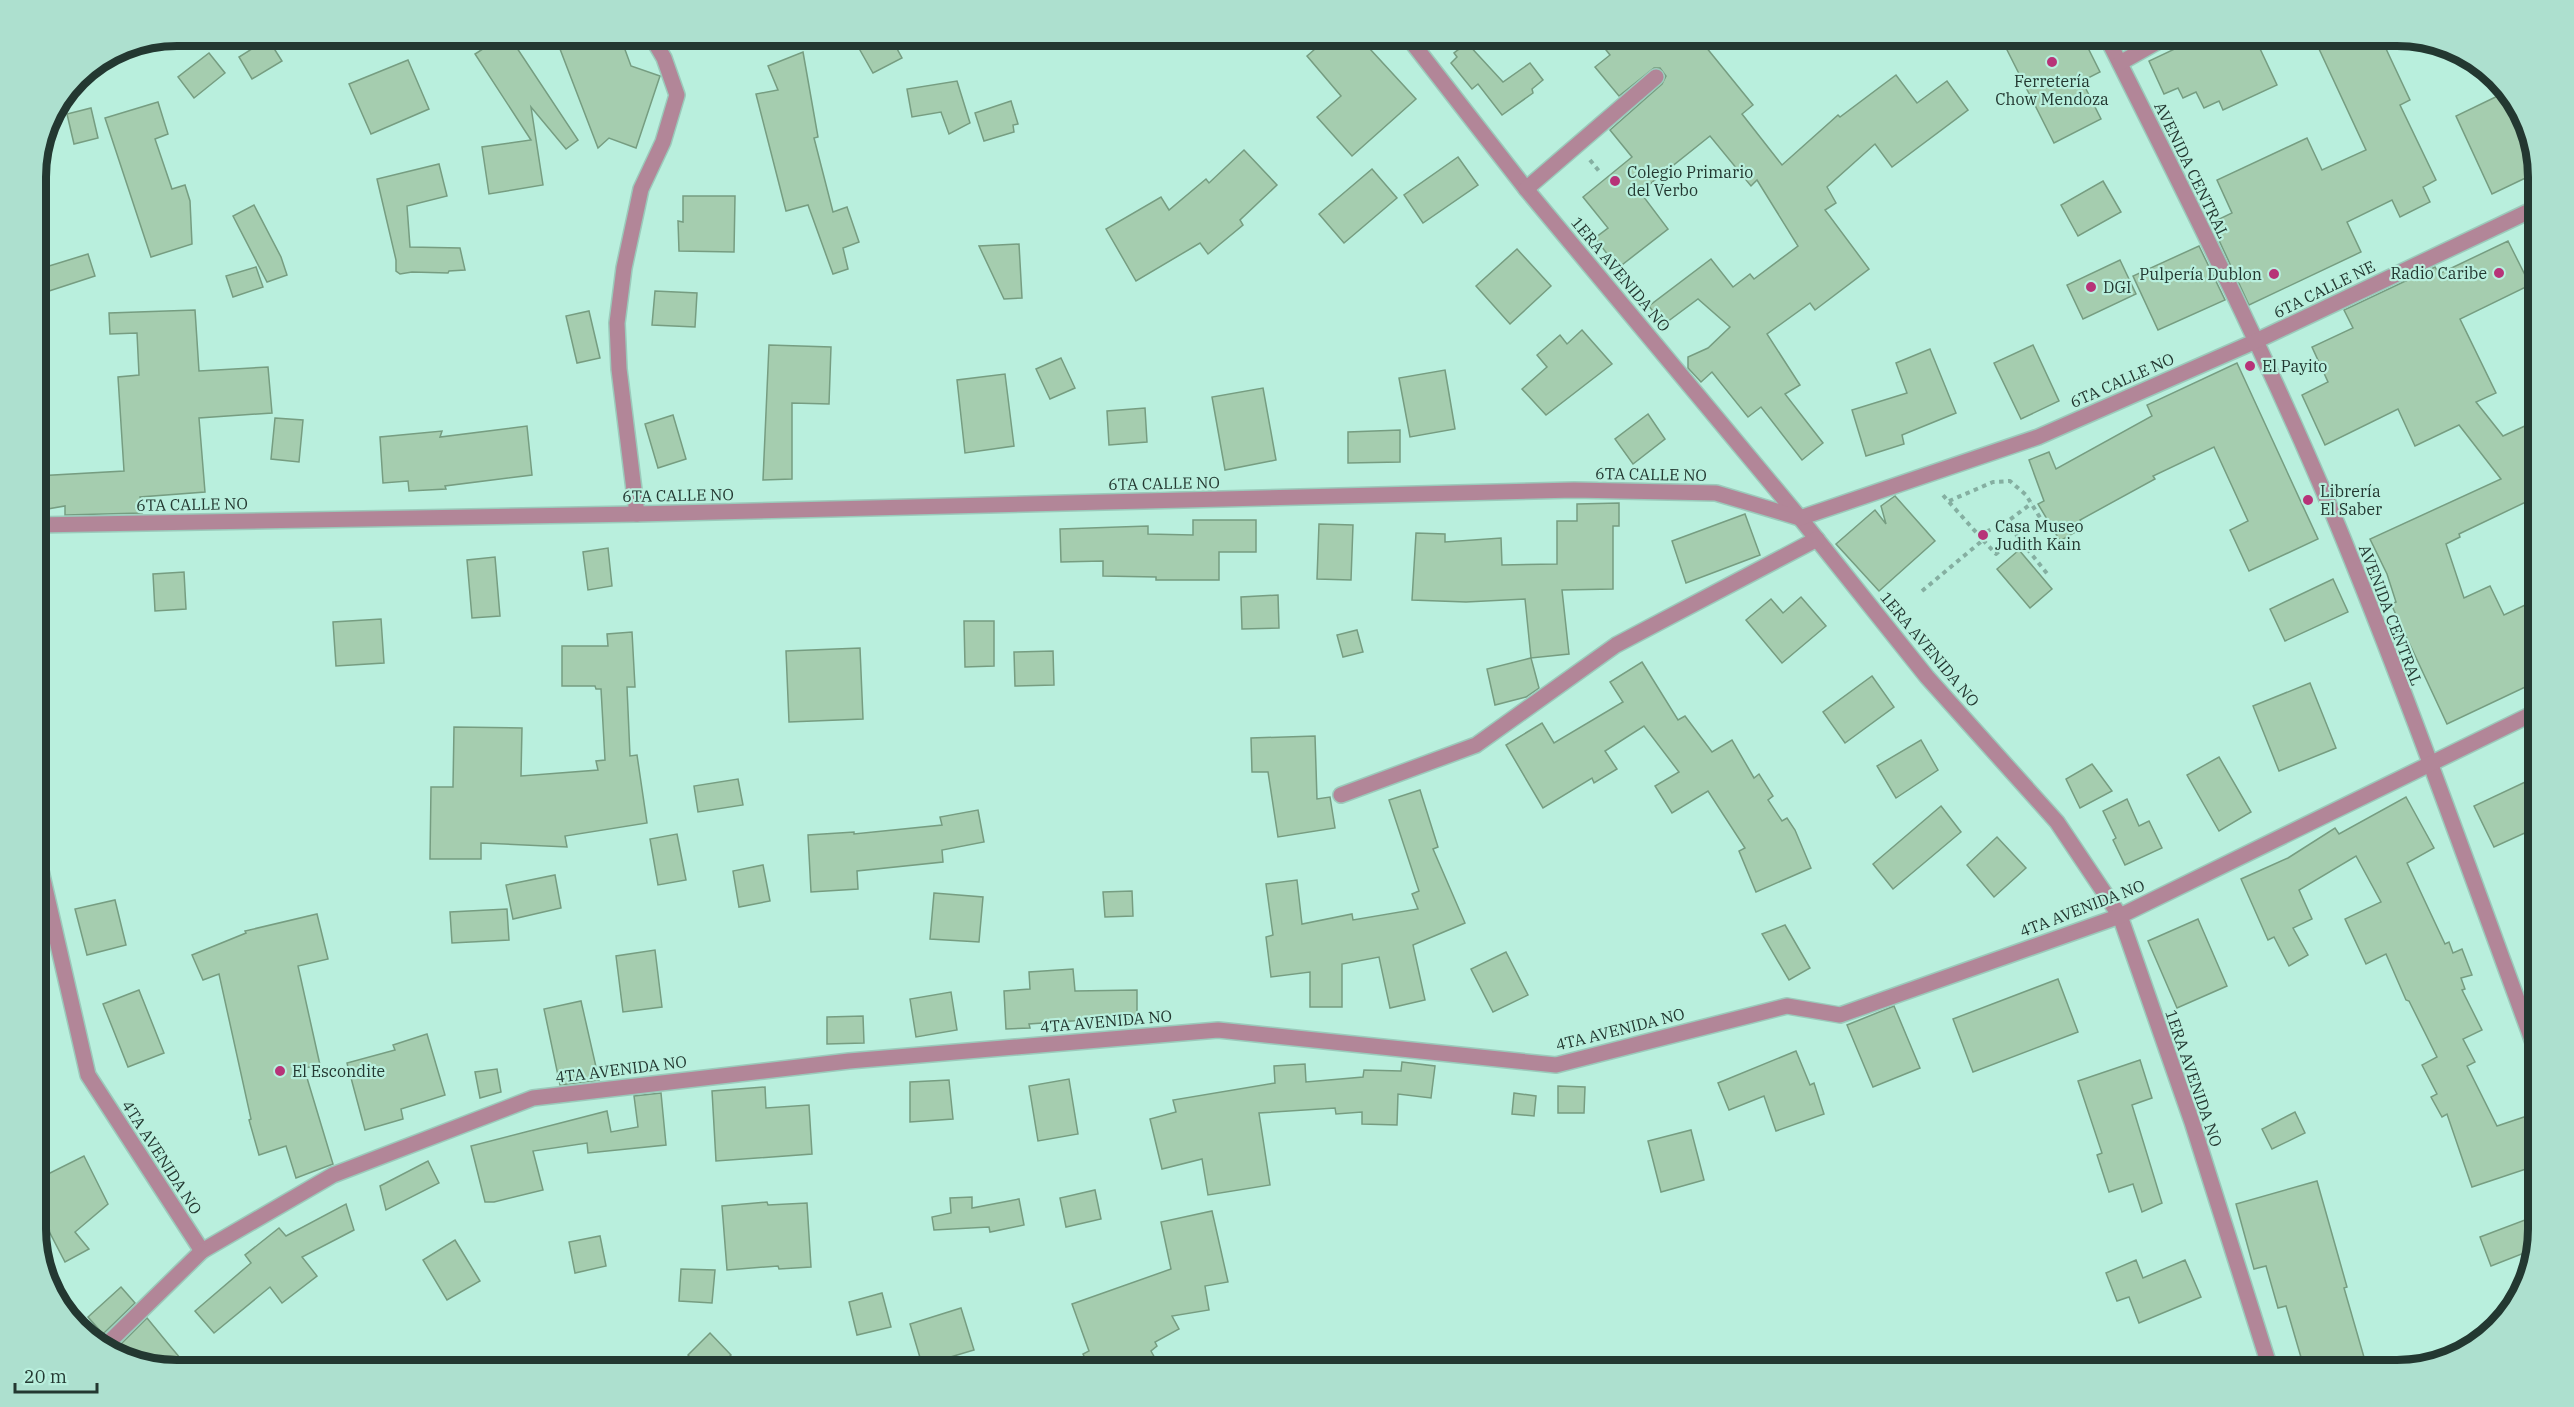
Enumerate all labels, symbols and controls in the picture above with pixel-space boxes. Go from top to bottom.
marker: Ferretería Chow Mendoza [2045,55,2059,69]
place label: Ferretería Chow Mendoza [1995,71,2109,109]
street label: AVENIDA CENTRAL [2150,98,2234,242]
place label: Colegio Primario del Verbo [1627,162,1753,200]
marker: Colegio Primario del Verbo [1608,174,1622,188]
street label: 1ERA AVENIDA NO [1567,212,1675,336]
street label: 6TA CALLE NE [2270,256,2378,322]
place label: Radio Caribe [2391,263,2487,283]
place label: Pulpería Dublon [2139,264,2262,284]
marker: Radio Caribe [2492,266,2506,280]
marker: Pulpería Dublon [2267,267,2281,281]
place label: DGI [2103,277,2132,297]
marker: DGI [2084,280,2098,294]
street label: 6TA CALLE NO [2067,348,2177,412]
place label: El Payito [2262,356,2327,376]
marker: El Payito [2243,359,2257,373]
street label: 6TA CALLE NO [1595,463,1707,485]
street label: 6TA CALLE NO [1108,472,1220,494]
place label: Librería El Saber [2320,481,2382,519]
street label: 6TA CALLE NO [622,484,734,506]
street label: 6TA CALLE NO [136,493,248,515]
marker: Librería El Saber [2301,493,2315,507]
place label: Casa Museo Judith Kain [1995,516,2083,554]
marker: Casa Museo Judith Kain [1976,528,1990,542]
street label: AVENIDA CENTRAL [2355,542,2427,688]
street label: 1ERA AVENIDA NO [1876,587,1984,711]
street label: 4TA AVENIDA NO [2017,875,2147,941]
street label: 4TA AVENIDA NO [1553,1003,1687,1055]
street label: 4TA AVENIDA NO [1039,1005,1173,1037]
street label: 1ERA AVENIDA NO [2161,1007,2227,1149]
street label: 4TA AVENIDA NO [554,1051,688,1087]
place label: El Escondite [292,1061,385,1081]
marker: El Escondite [273,1064,287,1078]
street label: 4TA AVENIDA NO [118,1096,206,1218]
scale bar [15,1356,98,1394]
text: 20 m [24,1365,67,1388]

